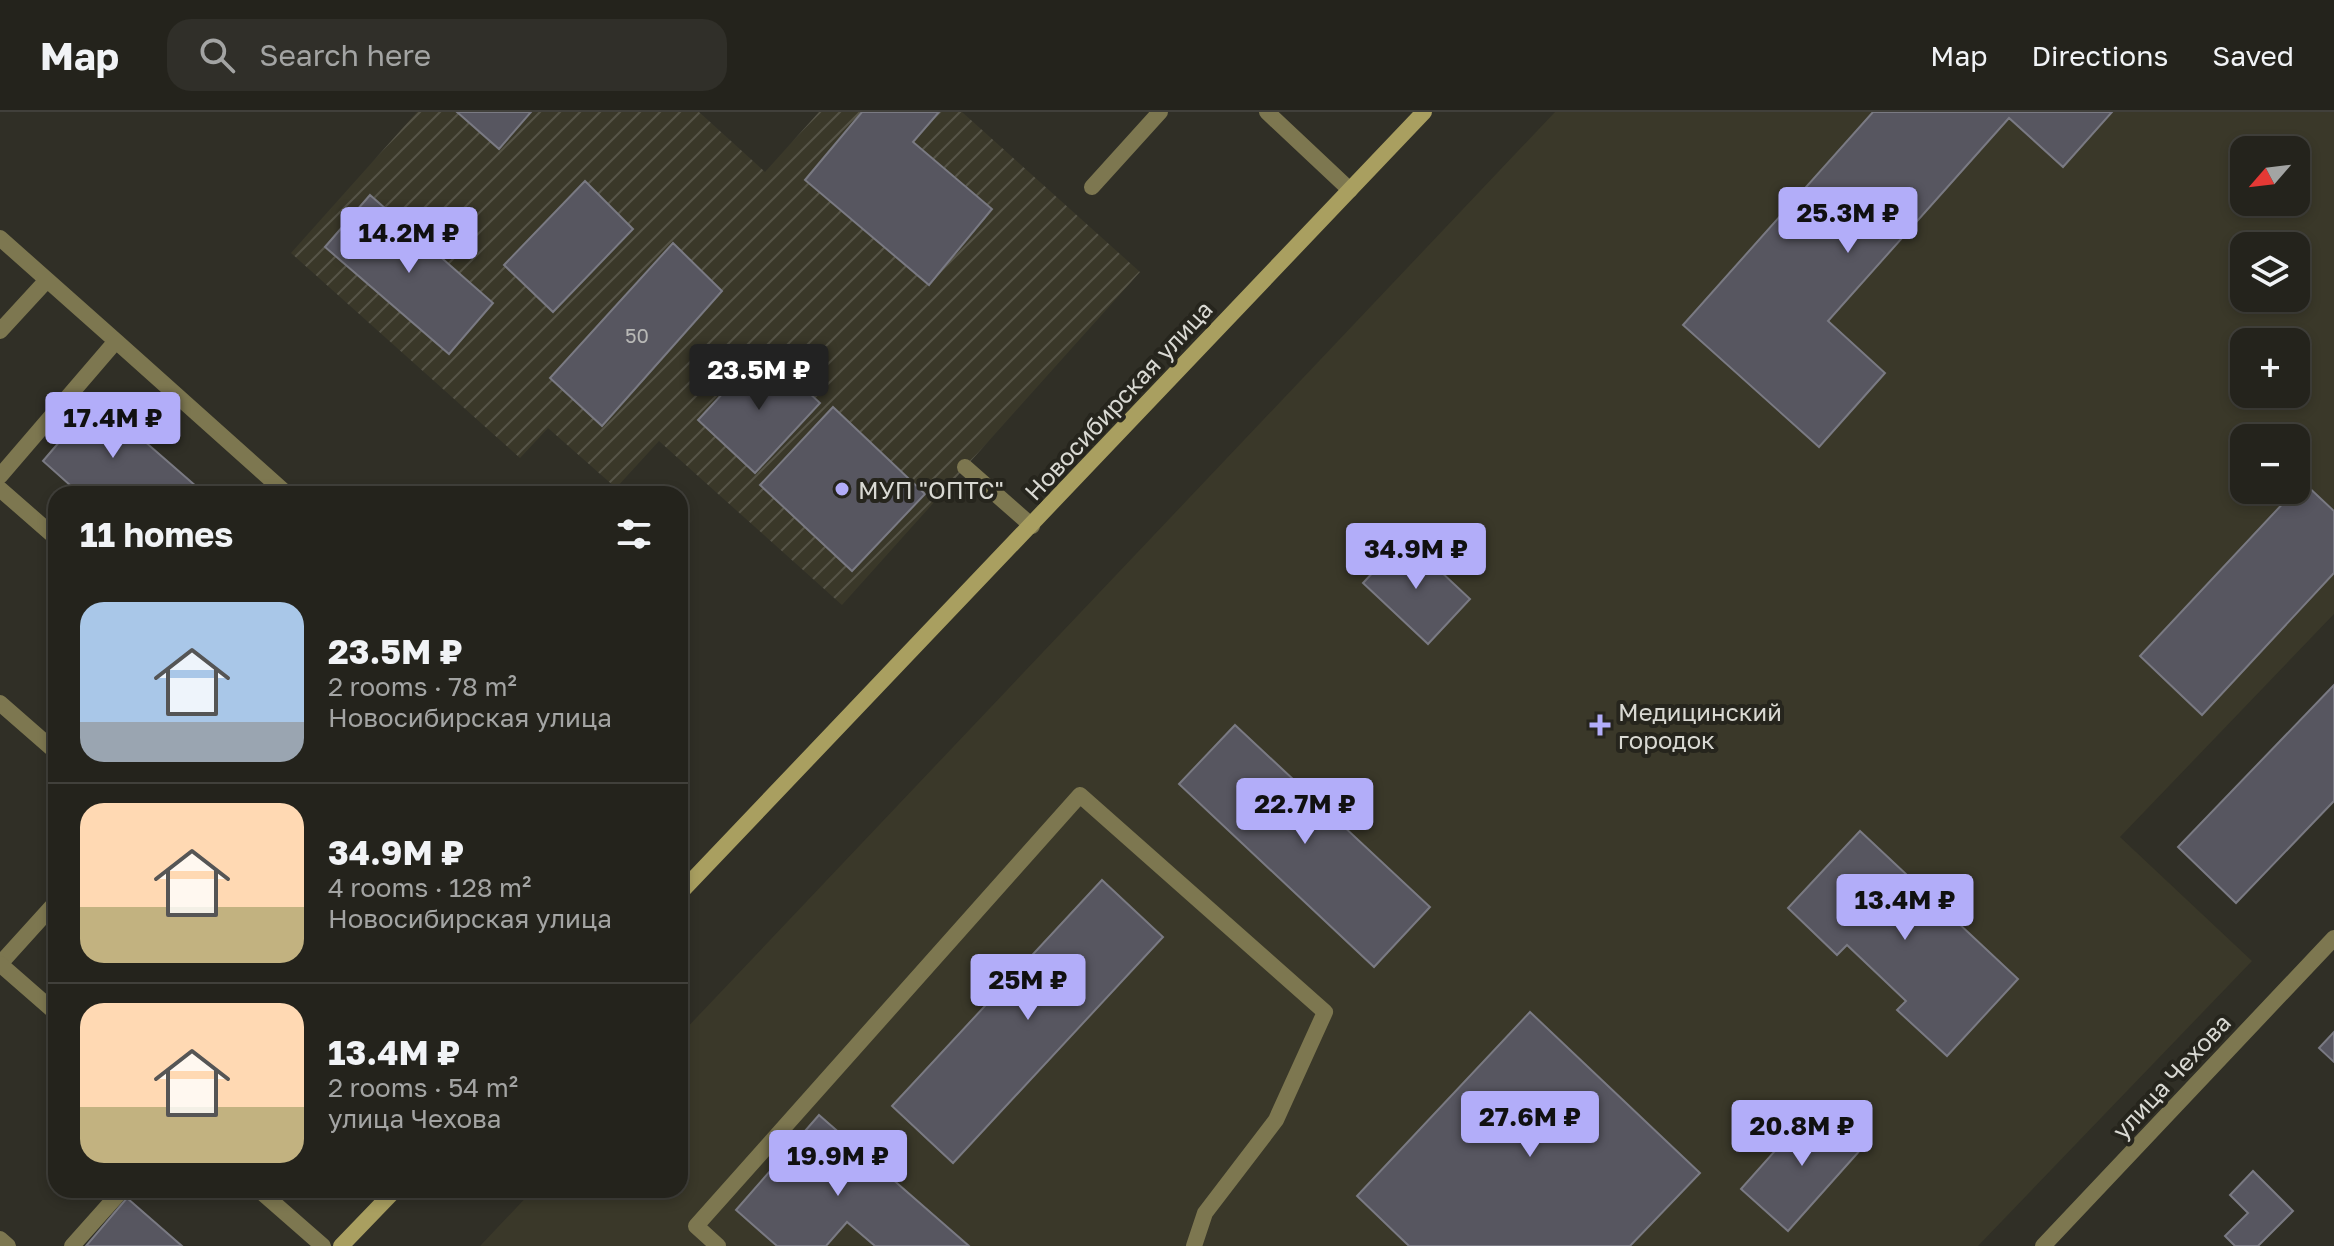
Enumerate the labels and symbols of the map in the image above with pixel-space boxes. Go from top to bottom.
north arrow [2230,136,2310,216]
pin: 25.3M ₽ [1774,187,1922,255]
pin: 14.2M ₽ [335,207,483,275]
street label: Новосибирская улица [1018,294,1218,506]
house number: 50 [625,323,649,347]
pin: 23.5M ₽ [685,344,833,412]
pin: 17.4M ₽ [39,392,187,460]
place label: МУП "ОПТС" [858,475,1004,504]
marker: МУП "ОПТС" [833,480,851,498]
pin: 34.9M ₽ [1342,523,1490,591]
place label: Медицинский городок [1618,697,1782,754]
marker: Медицинский городок [1589,714,1611,736]
pin: 22.7M ₽ [1231,778,1379,846]
pin: 13.4M ₽ [1831,874,1979,942]
pin: 25M ₽ [972,954,1084,1022]
street label: улица Чехова [2106,1008,2236,1144]
pin: 27.6M ₽ [1456,1091,1604,1159]
pin: 20.8M ₽ [1728,1100,1876,1168]
pin: 19.9M ₽ [764,1130,912,1198]

